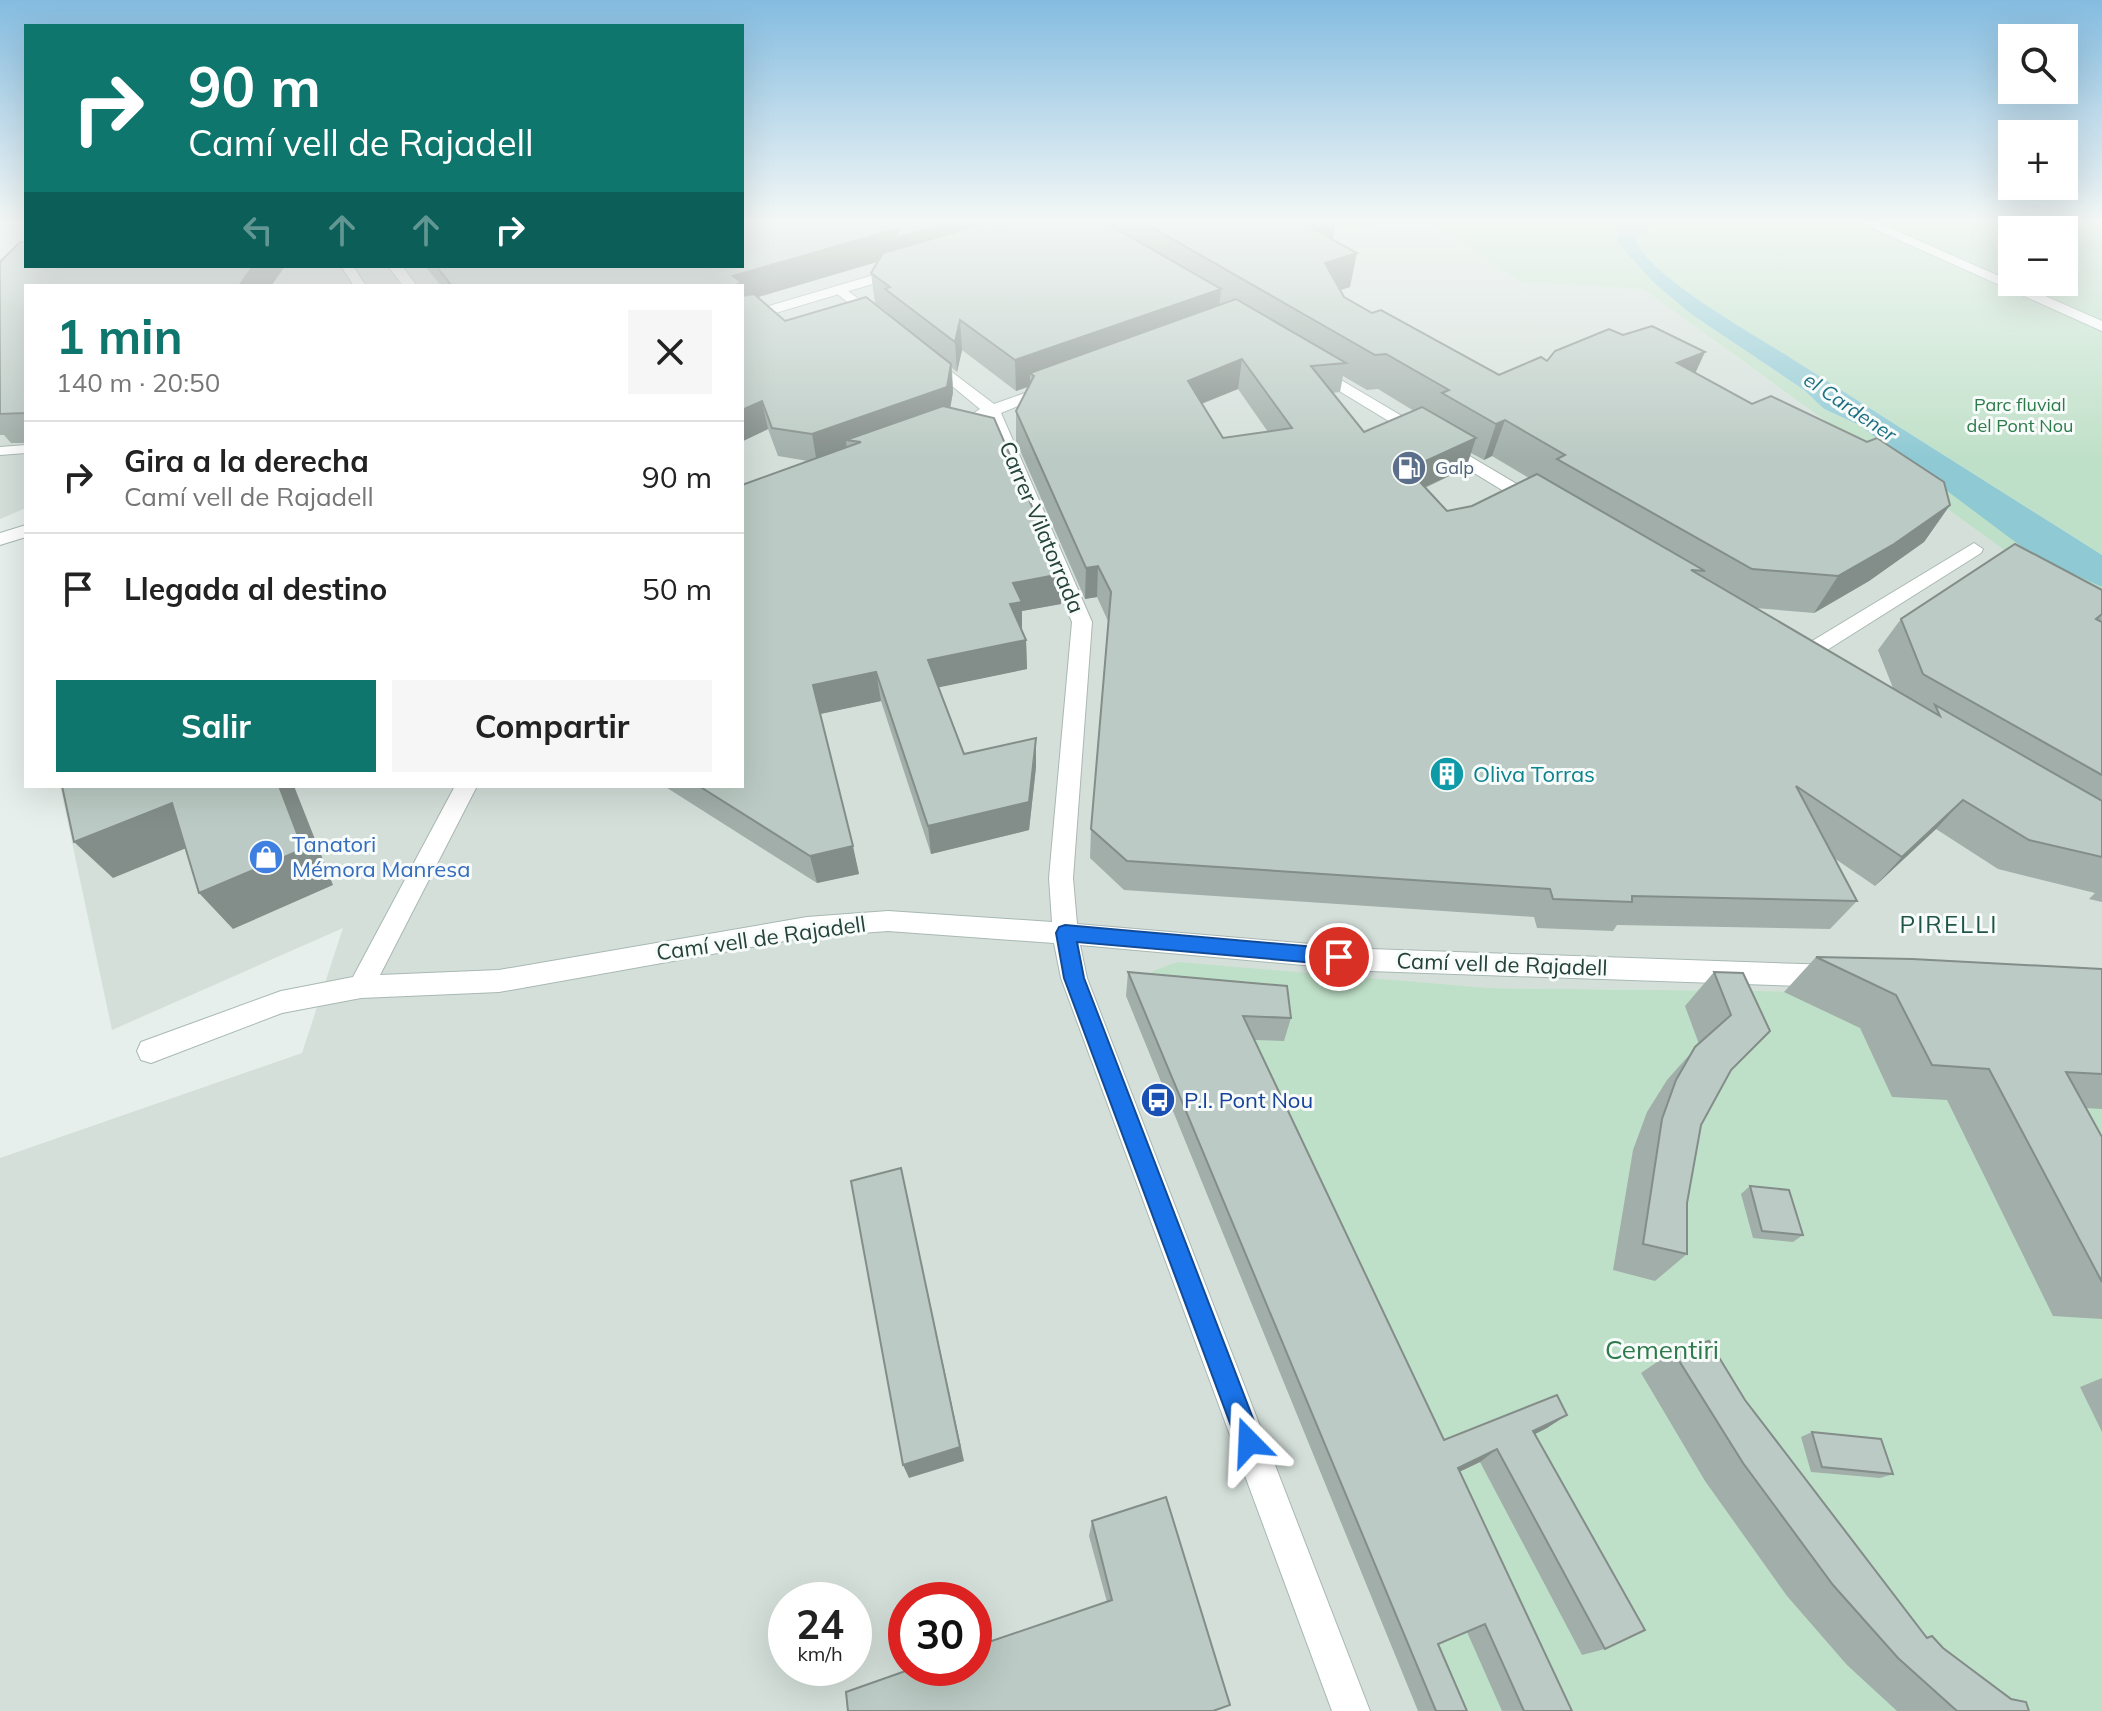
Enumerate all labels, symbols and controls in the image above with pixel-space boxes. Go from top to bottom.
map controls [1998,24,2078,296]
button: search [1998,24,2078,104]
text: 90 m [188,51,321,121]
icon: right [56,56,160,160]
text: Camí vell de Rajadell [188,120,534,165]
button: + [1998,120,2078,200]
icon: left [236,208,280,252]
icon: ahead [320,208,364,252]
icon: ahead [404,208,448,252]
icon: right [488,208,532,252]
button: − [1998,216,2078,296]
text: 1 min [56,306,183,366]
button: close [628,310,712,394]
text: 140 m · 20:50 [56,366,220,399]
water label: el Cardener [1799,367,1902,447]
park label: Parc fluvial del Pont Nou [1967,393,2073,437]
street label: Carrer Vilatorrada [993,437,1091,617]
text: Gira a la derecha [124,442,369,480]
fuel station icon: Galp [1390,449,1428,487]
icon: right [56,455,100,499]
place label: Galp [1435,456,1474,479]
text: 90 m [642,458,712,496]
text: Camí vell de Rajadell [124,480,374,513]
icon: arrive [56,567,100,611]
text: Llegada al destino [124,570,387,608]
text: 50 m [642,570,712,608]
button: Salir [56,680,376,772]
button: Compartir [392,680,712,772]
building icon: Oliva Torras [1428,755,1466,793]
place label: Oliva Torras [1473,760,1595,788]
place label: Tanatori Mémora Manresa [292,830,470,883]
shop icon: Tanatori Mémora Manresa [247,838,285,876]
street label: Camí vell de Rajadell [654,909,868,967]
district label: PIRELLI [1900,909,1998,939]
pin [1305,923,1373,991]
icon: arrive [1317,935,1361,979]
street label: Camí vell de Rajadell [1396,946,1608,982]
bus stop icon: P.I. Pont Nou [1139,1081,1177,1119]
place label: P.I. Pont Nou [1184,1086,1313,1114]
park label: Cementiri [1605,1333,1719,1366]
position arrow [1207,1400,1291,1484]
speed limit sign: 30 [888,1582,992,1686]
text: 24 [796,1599,844,1649]
text: km/h [797,1641,843,1666]

